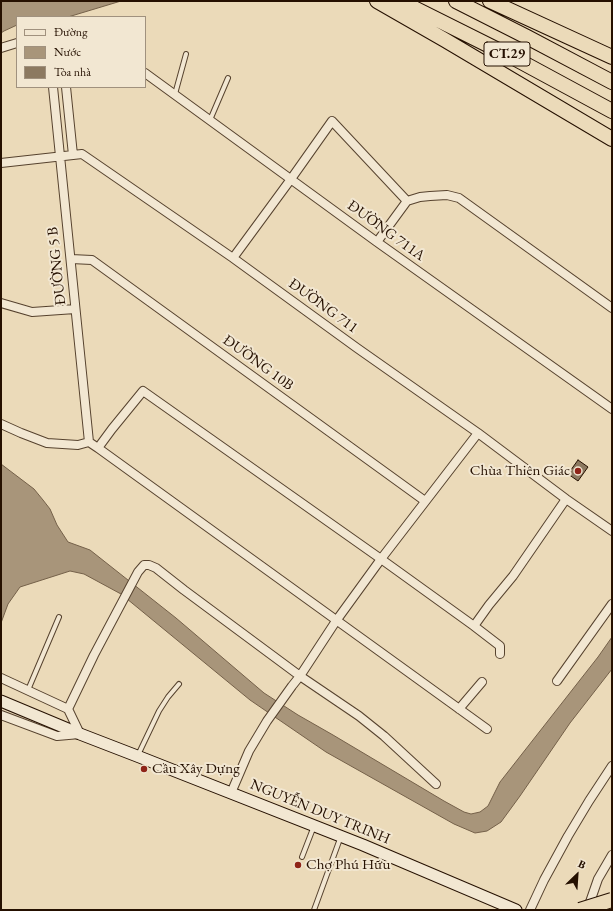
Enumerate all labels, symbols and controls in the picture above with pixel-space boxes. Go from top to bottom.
legend [16,16,146,88]
text: Đường [54,24,87,40]
road number: CT.29 [484,42,530,66]
text: Nước [54,44,81,60]
text: Tòa nhà [54,64,91,80]
street label: ĐƯỜNG 711A [344,197,428,265]
street label: ĐƯỜNG 5 B [44,226,70,306]
street label: ĐƯỜNG 711 [285,275,361,337]
street label: ĐƯỜNG 10B [219,331,297,395]
place label: Chùa Thiên Giác [470,462,570,480]
marker: Chùa Thiên Giác [573,466,583,476]
place label: Cầu Xây Dựng [152,760,240,778]
marker: Cầu Xây Dựng [139,764,149,774]
street label: NGUYỄN DUY TRINH [247,776,393,848]
north arrow [557,855,597,895]
place label: Chợ Phú Hữu [306,856,390,874]
text: B [576,856,588,872]
marker: Chợ Phú Hữu [293,860,303,870]

